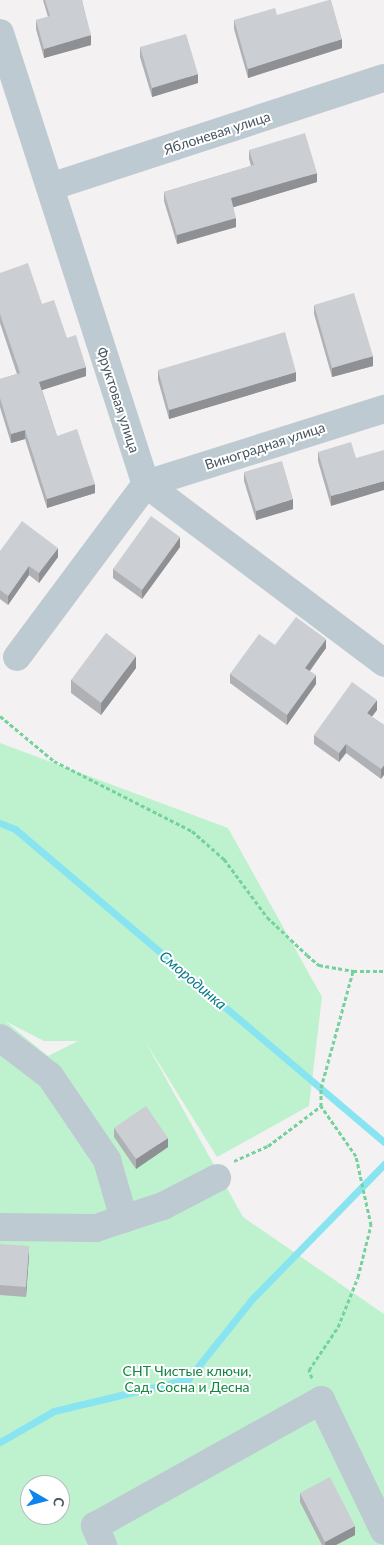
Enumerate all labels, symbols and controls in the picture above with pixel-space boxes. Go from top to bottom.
street label: Яблоневая улица [162,108,272,158]
street label: Фруктовая улица [93,345,143,455]
street label: Виноградная улица [203,419,327,473]
water label: Смородинка [156,947,230,1013]
park label: СНТ Чистые ключи, Сад, Сосна и Десна [123,1363,251,1395]
north arrow [20,1475,70,1525]
text: С [50,1496,68,1508]

